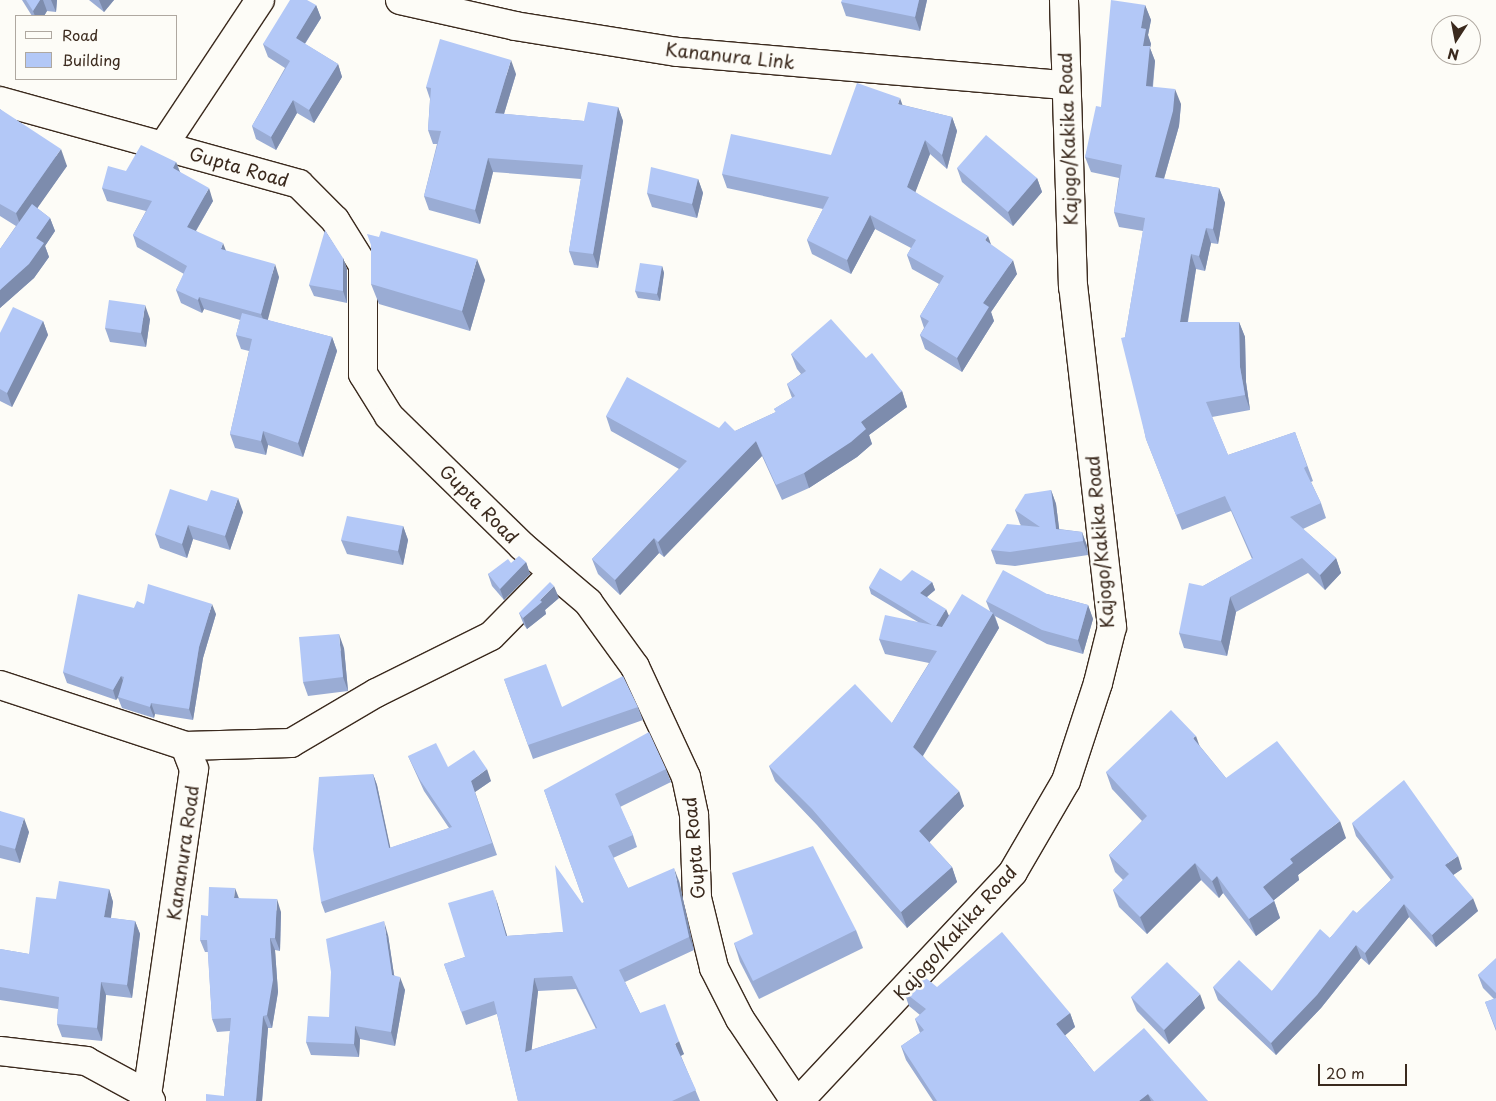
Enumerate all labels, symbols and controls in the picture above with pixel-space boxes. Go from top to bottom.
legend [15,15,178,80]
north arrow [1431,15,1481,65]
text: Road [62,23,98,46]
street label: Kananura Link [664,38,796,74]
text: N [1446,43,1461,66]
text: Building [62,48,121,71]
street label: Kajogo/Kakika Road [1054,51,1082,227]
street label: Gupta Road [186,142,292,192]
street label: Kajogo/Kakika Road [1082,454,1118,630]
street label: Gupta Road [435,460,523,548]
street label: Kananura Road [163,784,203,922]
street label: Gupta Road [679,795,709,901]
street label: Kajogo/Kakika Road [889,861,1021,1005]
scale bar [1321,1054,1410,1086]
text: 20 m [1326,1061,1365,1084]

